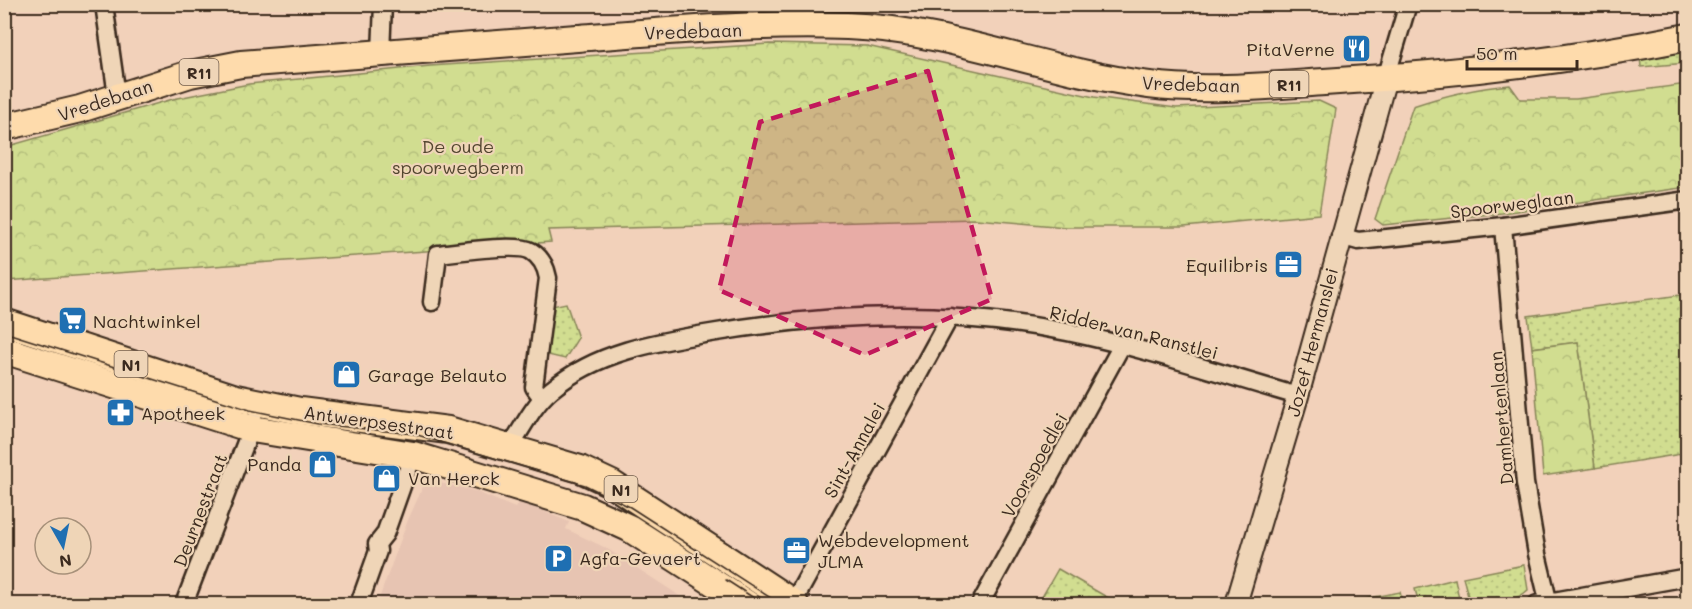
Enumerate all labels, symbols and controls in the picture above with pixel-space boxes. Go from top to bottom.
street label: Vredebaan [644,17,742,45]
restaurant icon: PitaVerne [1340,33,1372,65]
scale bar [1467,33,1576,71]
place label: PitaVerne [1246,37,1335,61]
text: 50 m [1476,41,1518,65]
road number: R11 [180,59,218,85]
street label: Vredebaan [1142,70,1240,98]
road number: R11 [1270,71,1308,97]
street label: Vredebaan [55,73,155,127]
park label: De oude spoorwegberm [392,134,524,179]
street label: Spoorweglaan [1449,185,1575,223]
office icon: Equilibris [1273,249,1305,281]
place label: Equilibris [1186,253,1268,277]
street label: Jozef Hermanslei [1281,265,1343,419]
street label: Ridder van Ranstlei [1047,299,1221,365]
supermarket icon: Nachtwinkel [56,305,88,337]
place label: Nachtwinkel [93,309,201,333]
street label: Damhertenlaan [1483,350,1519,486]
road number: N1 [114,351,148,377]
shop icon: Garage Belauto [331,359,363,391]
place label: Garage Belauto [368,363,507,387]
pharmacy icon: Apotheek [104,397,136,429]
street label: Sint-Annalei [818,398,890,502]
street label: Antwerpsestraat [302,400,456,444]
place label: Apotheek [141,401,225,425]
street label: Voorspoedlei [995,408,1073,522]
shop icon: Panda [307,448,339,480]
street label: Deurnestraat [167,450,233,570]
place label: Panda [247,452,302,476]
shop icon: Van Herck [371,462,403,494]
place label: Van Herck [408,466,500,490]
road number: N1 [604,476,638,502]
north arrow [33,516,93,576]
place label: Webdevelopment JLMA [818,528,969,573]
office icon: Webdevelopment JLMA [781,534,813,566]
parking icon: Agfa-Gevaert [542,542,574,574]
place label: Agfa-Gevaert [579,546,701,570]
text: N [58,550,73,573]

